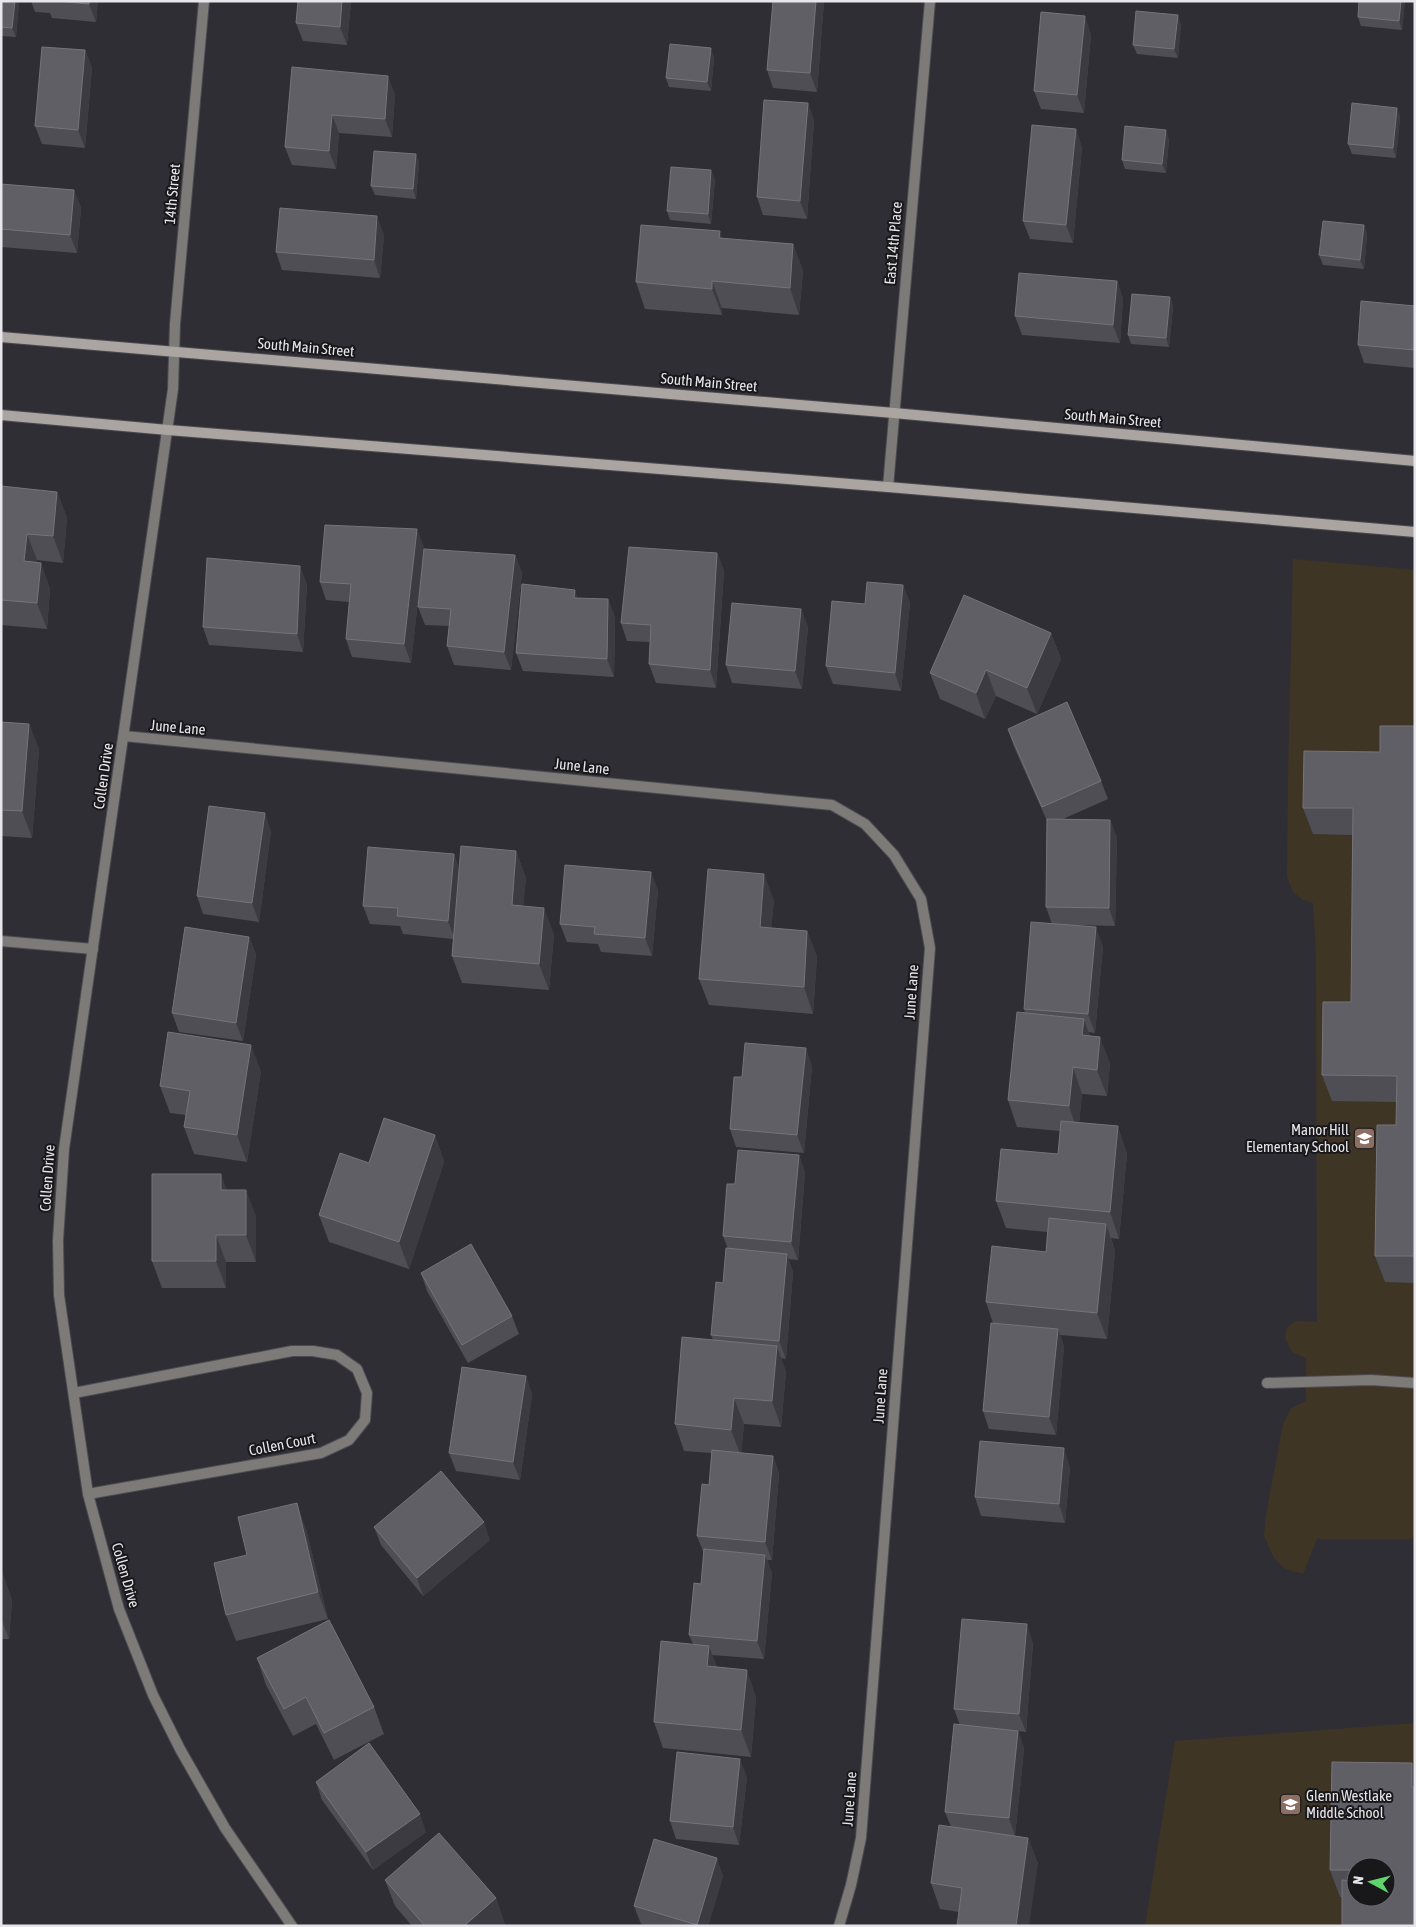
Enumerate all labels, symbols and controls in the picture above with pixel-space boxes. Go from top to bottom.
street label: 14th Street [161,163,183,225]
street label: East 14th Place [881,201,905,285]
street label: South Main Street [257,334,355,360]
street label: South Main Street [660,369,758,395]
street label: South Main Street [1064,405,1162,431]
street label: June Lane [150,716,206,738]
street label: Collen Drive [90,742,116,810]
street label: June Lane [554,755,610,777]
street label: June Lane [901,964,921,1020]
place label: Manor Hill Elementary School [1246,1121,1349,1155]
school or university icon: Manor Hill Elementary School [1353,1126,1377,1150]
street label: Collen Drive [36,1144,58,1212]
street label: June Lane [870,1368,890,1424]
street label: Collen Court [247,1429,317,1459]
street label: Collen Drive [109,1541,143,1610]
street label: June Lane [839,1771,859,1827]
place label: Glenn Westlake Middle School [1306,1787,1392,1821]
school or university icon: Glenn Westlake Middle School [1278,1792,1302,1816]
north arrow [1346,1857,1396,1907]
text: N [1350,1875,1367,1885]

